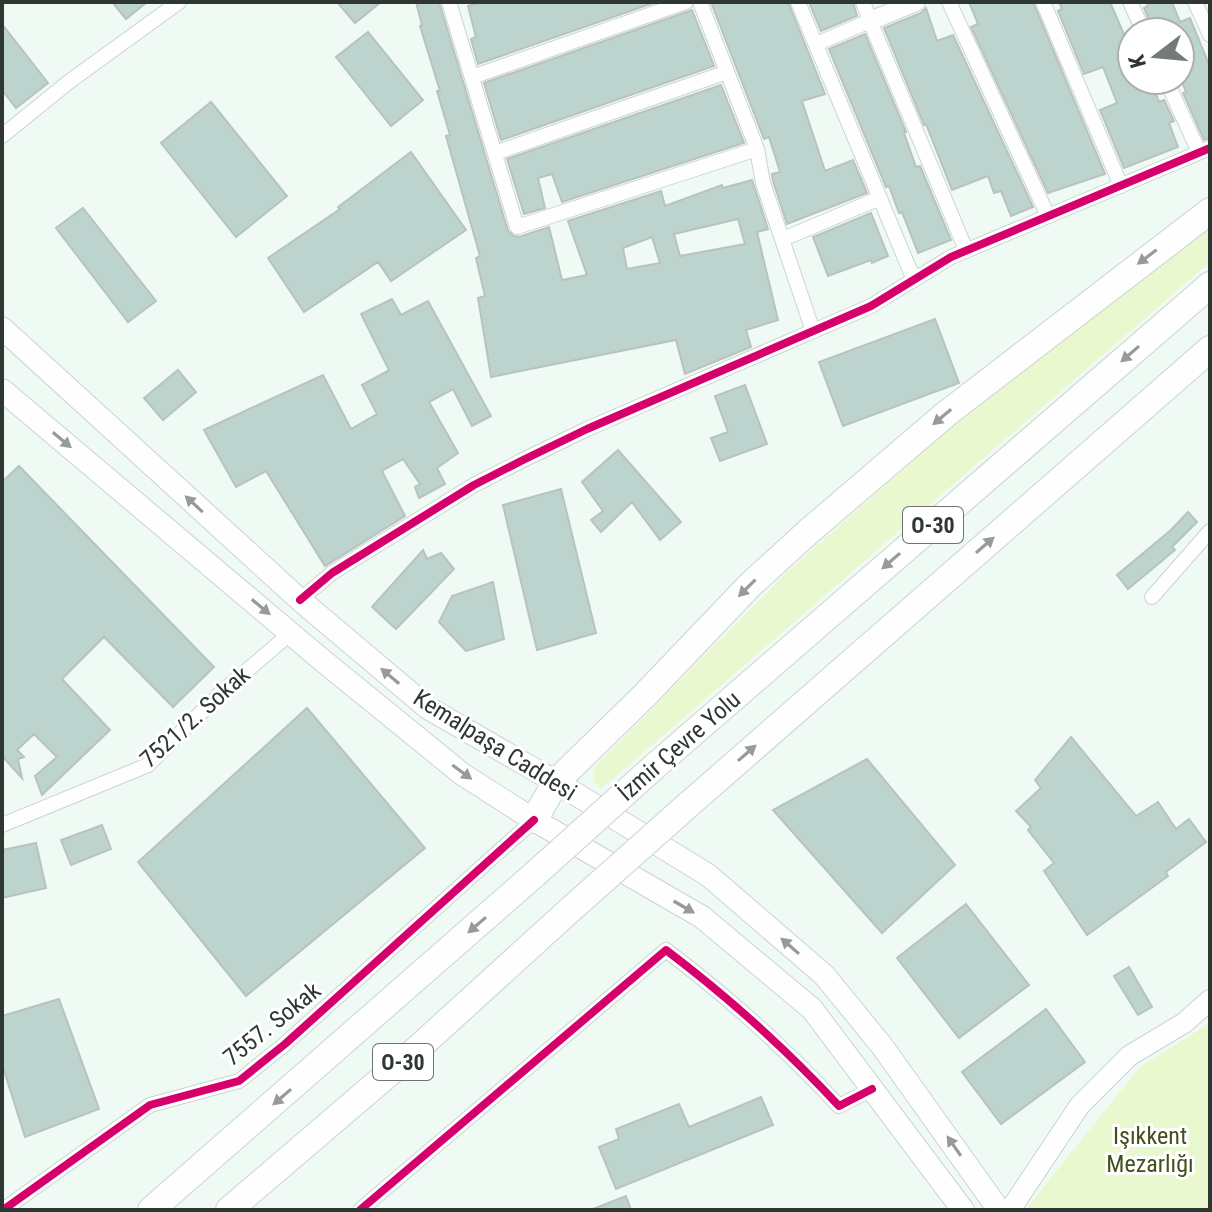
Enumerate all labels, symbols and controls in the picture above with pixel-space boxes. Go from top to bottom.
north arrow [1116,16,1196,96]
text: K [1123,51,1151,71]
one-way arrow [1137,249,1158,265]
one-way arrow [1120,345,1140,362]
one-way arrow [933,408,953,425]
one-way arrow [52,431,72,448]
one-way arrow [185,496,204,514]
road number: O-30 [903,507,963,543]
one-way arrow [975,537,994,555]
one-way arrow [882,552,902,569]
one-way arrow [738,578,757,597]
one-way arrow [251,598,271,615]
street label: 7521/2. Sokak [135,660,256,773]
one-way arrow [380,668,400,685]
street label: Kemalpaşa Caddesi [408,684,582,806]
street label: İzmir Çevre Yolu [612,685,746,807]
one-way arrow [737,745,756,763]
one-way arrow [452,764,472,780]
one-way arrow [673,900,695,914]
one-way arrow [467,916,487,933]
one-way arrow [780,938,800,955]
street label: 7557. Sokak [218,976,326,1072]
road number: O-30 [373,1044,433,1080]
one-way arrow [272,1088,292,1105]
park label: Işıkkent Mezarlığı [1106,1122,1194,1178]
one-way arrow [946,1136,962,1157]

